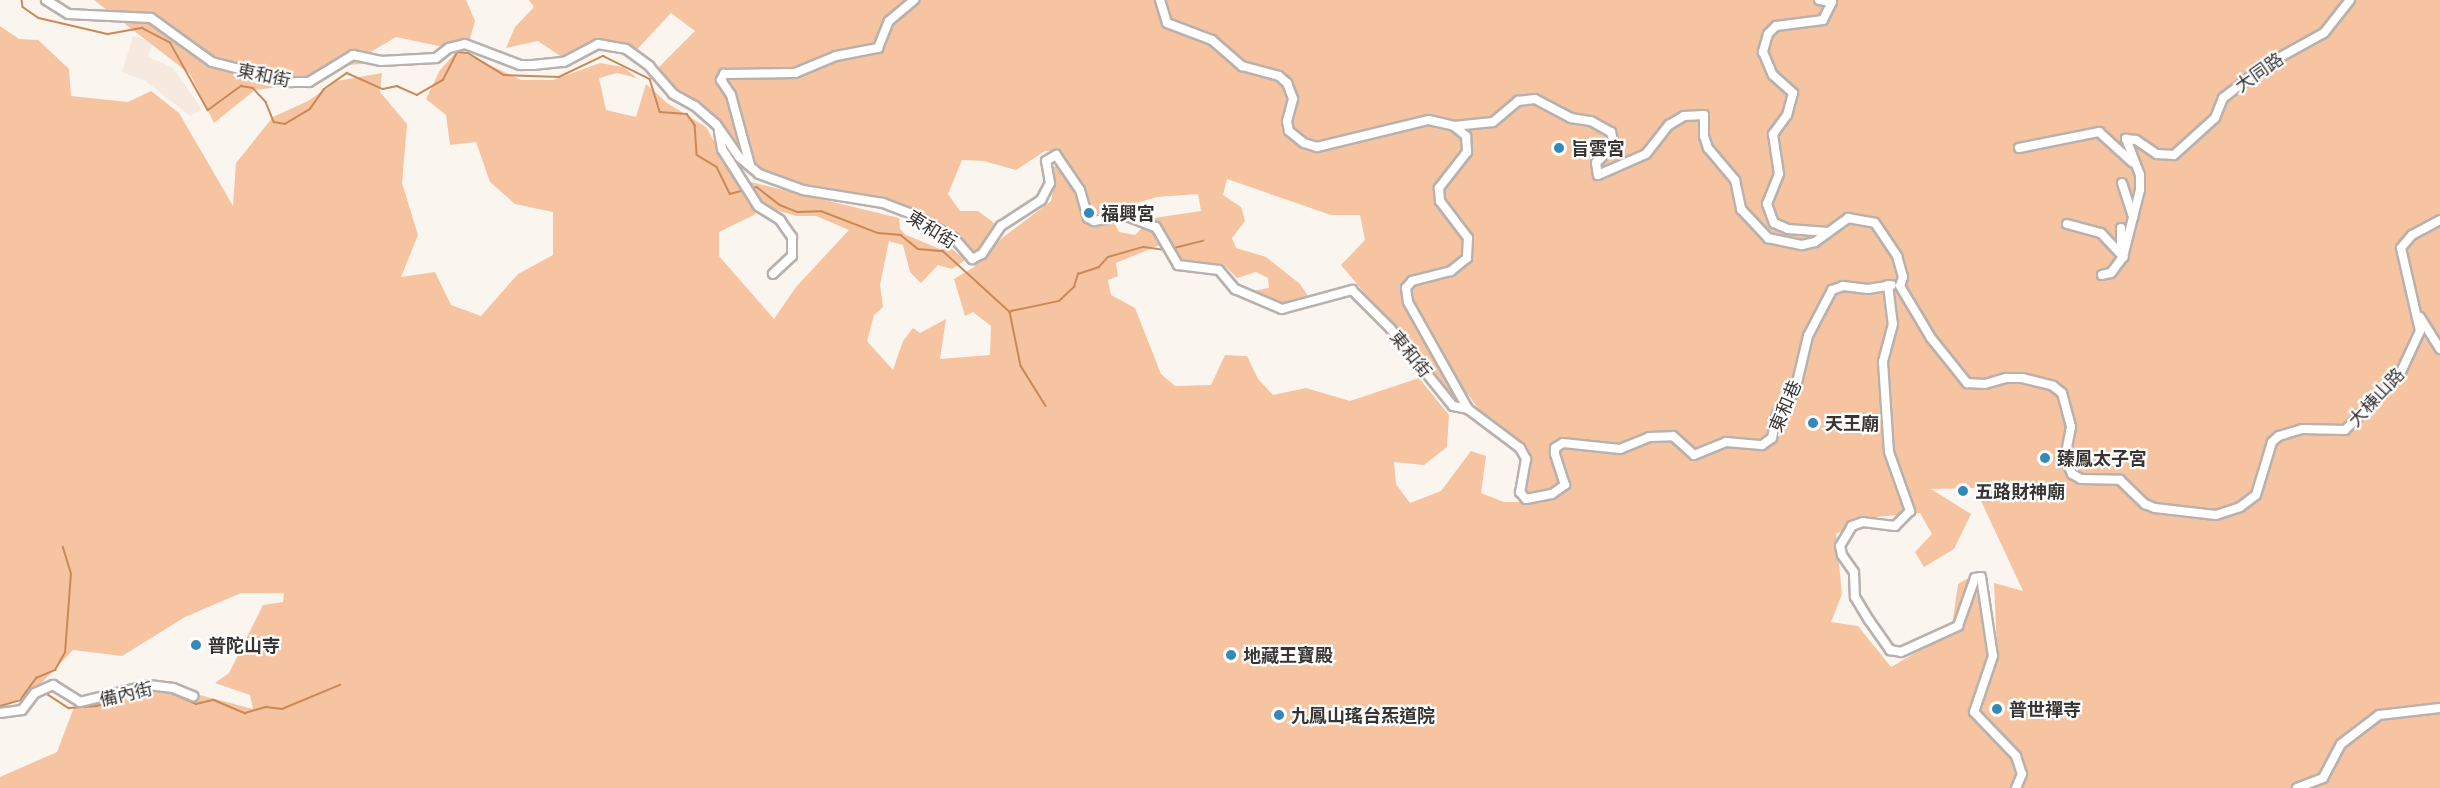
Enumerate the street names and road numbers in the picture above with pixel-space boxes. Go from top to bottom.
street label: 大同路 [2231,48,2287,96]
street label: 東和街 [235,59,293,91]
street label: 東和街 [903,206,961,252]
street label: 東和街 [1386,326,1436,382]
street label: 大棟山路 [2344,363,2408,431]
street label: 東和巷 [1765,377,1805,435]
street label: 備內街 [97,677,155,711]

